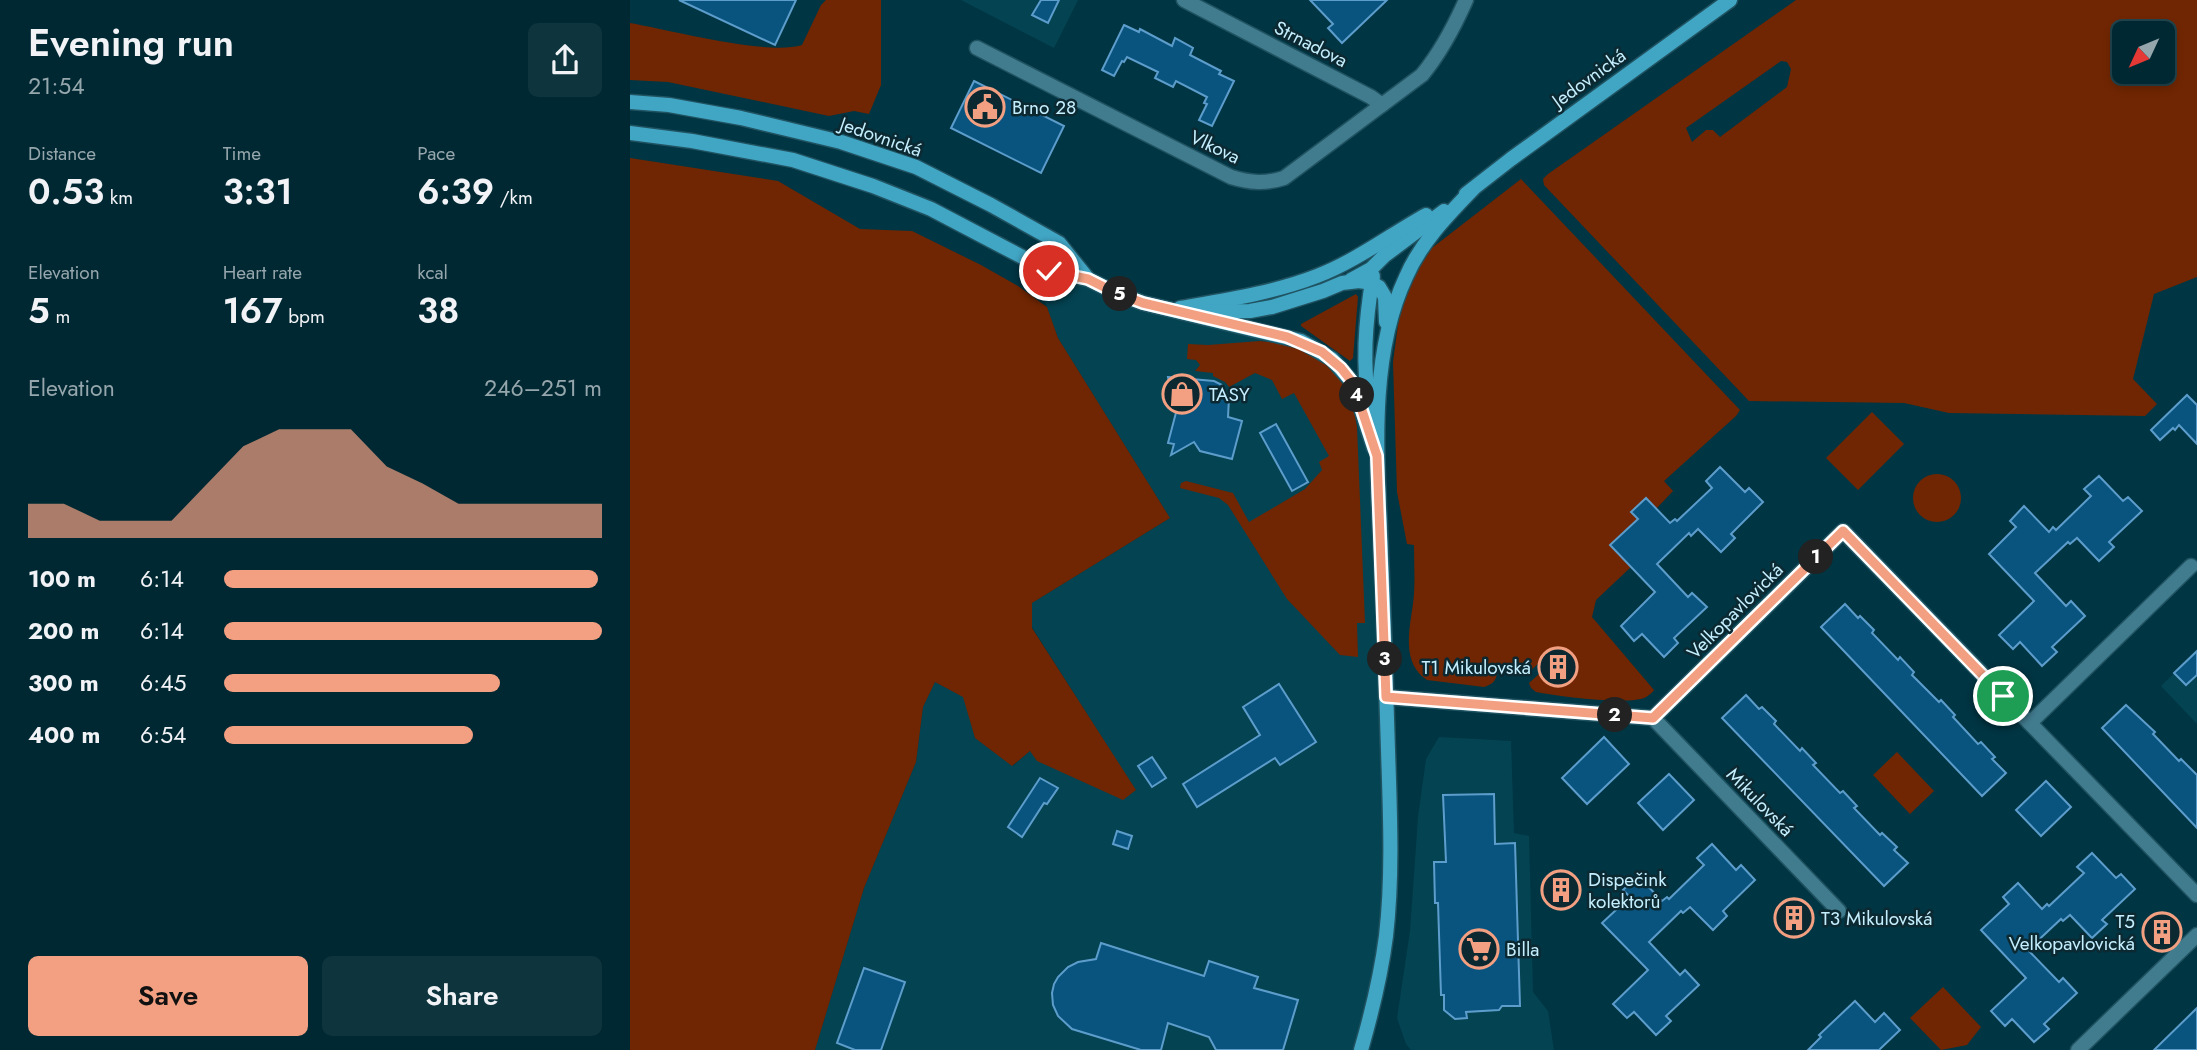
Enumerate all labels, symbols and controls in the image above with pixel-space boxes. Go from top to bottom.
street label: Strnadova [1270,14,1352,74]
text: Evening run [28,15,234,70]
north arrow [2112,21,2175,84]
map controls [2112,21,2175,84]
button: share [528,23,602,97]
street label: Jedovnická [1544,42,1631,116]
text: 21:54 [28,69,85,103]
public building icon: Brno 28 [964,86,1006,128]
place label: Brno 28 [1012,94,1076,121]
street label: Jedovnická [833,109,926,164]
street label: Vlkova [1185,124,1245,170]
text: Distance [28,140,96,167]
text: Time [223,140,261,167]
text: Pace [417,140,455,167]
text: 0.53 [28,167,104,217]
text: 3:31 [223,167,293,217]
text: 6:39 [417,167,494,217]
text: km [104,184,133,211]
text: /km [494,184,533,211]
pin [1019,241,1079,301]
icon: check [1030,252,1068,290]
text: Elevation [28,259,100,286]
text: Heart rate [223,259,302,286]
text: kcal [417,259,448,286]
pin: 5 [1102,276,1138,312]
text: 5 [1113,280,1126,307]
text: 5 [28,286,50,336]
text: 167 [223,286,283,336]
text: 38 [417,286,459,336]
text: m [50,303,70,330]
text: bpm [283,303,325,330]
text: Elevation [28,371,115,405]
text: 246–251 m [484,371,602,405]
shop icon: TASY [1161,373,1203,415]
pin: 4 [1340,378,1374,412]
place label: TASY [1209,381,1250,408]
text: 4 [1350,381,1363,408]
pin: 1 [1798,540,1834,574]
text: 1 [1811,543,1820,570]
street label: Velkopavlovická [1681,557,1789,665]
text: 100 m [28,562,96,596]
text: 6:14 [140,562,184,596]
text: 200 m [28,614,99,648]
text: 6:14 [140,614,184,648]
pin: 3 [1368,642,1402,676]
text: 3 [1379,645,1390,672]
building icon: T1 Mikulovská [1537,646,1579,688]
place label: T1 Mikulovská [1421,654,1531,681]
text: 300 m [28,666,99,700]
text: 6:45 [140,666,187,700]
pin [1973,666,2033,726]
icon: arrive [1984,677,2022,715]
pin: 2 [1598,698,1632,732]
text: 2 [1608,701,1621,728]
text: 400 m [28,718,100,752]
text: 6:54 [140,718,187,752]
street label: Mikulovská [1720,761,1800,843]
place label: Dispečink kolektorů [1588,866,1667,915]
building icon: Dispečink kolektorů [1540,869,1582,911]
building icon: T3 Mikulovská [1773,897,1815,939]
place label: T3 Mikulovská [1821,905,1932,932]
place label: T5 Velkopavlovická [2009,908,2135,957]
building icon: T5 Velkopavlovická [2141,911,2183,953]
supermarket icon: Billa [1458,928,1500,970]
place label: Billa [1506,936,1539,963]
button: Save [28,956,308,1036]
button: Share [322,956,602,1036]

